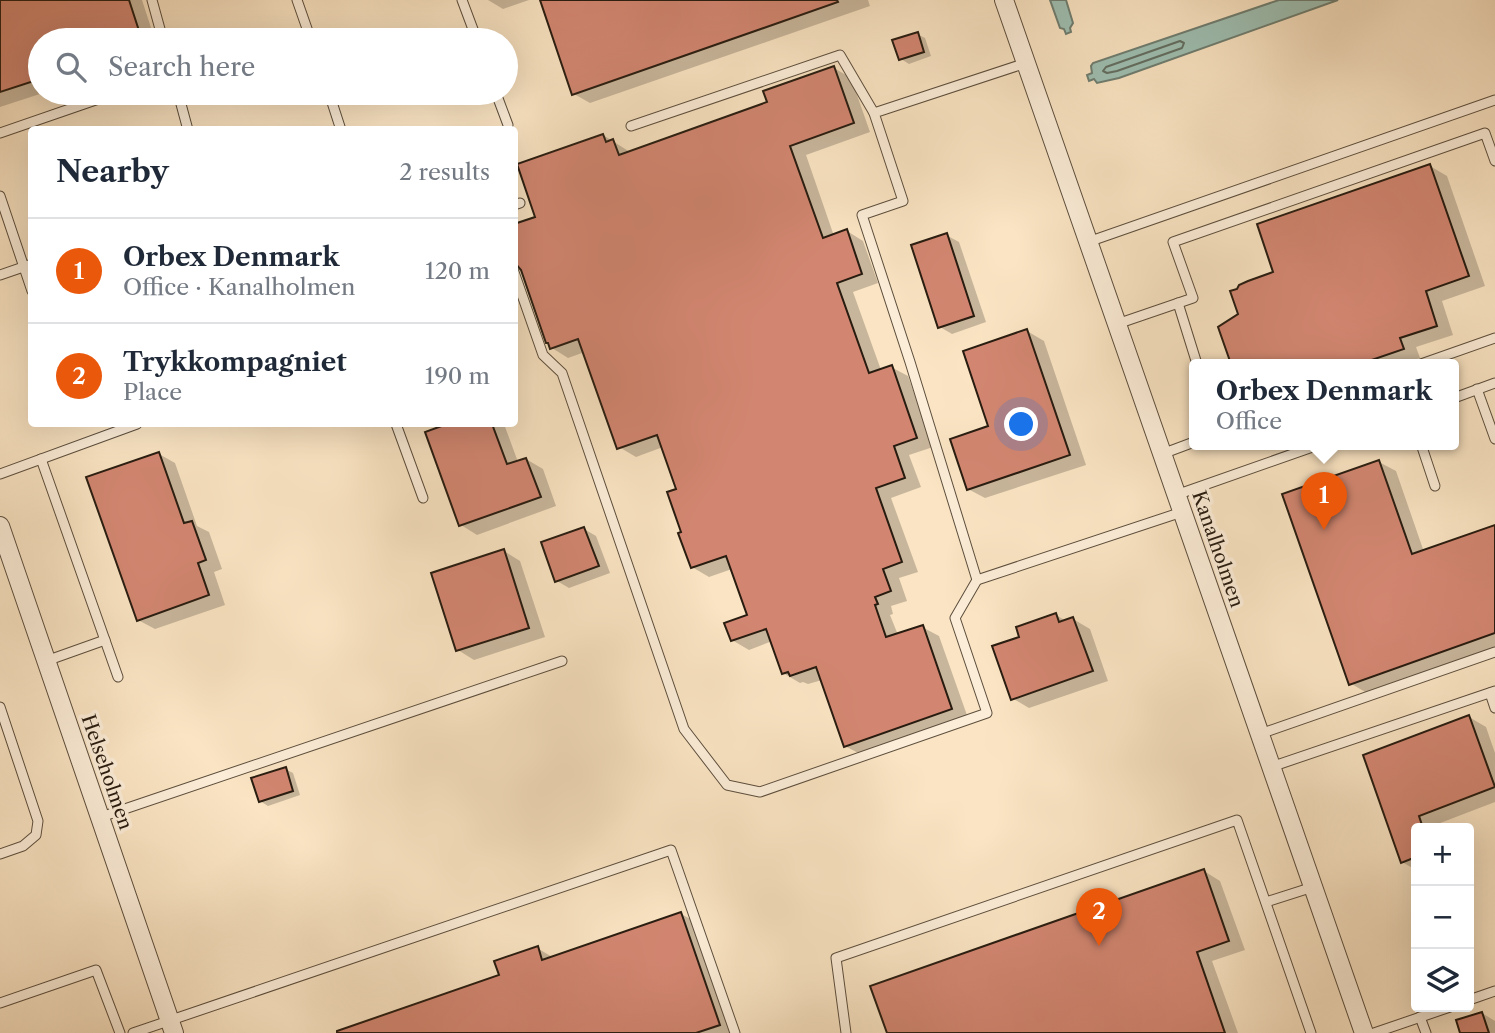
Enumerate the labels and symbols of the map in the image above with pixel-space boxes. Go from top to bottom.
your location [1004,407,1038,441]
pin: 1 [1301,472,1347,530]
street label: Kanalholmen [1187,488,1249,610]
street label: Helseholmen [77,711,138,833]
pin: 2 [1076,888,1122,946]

